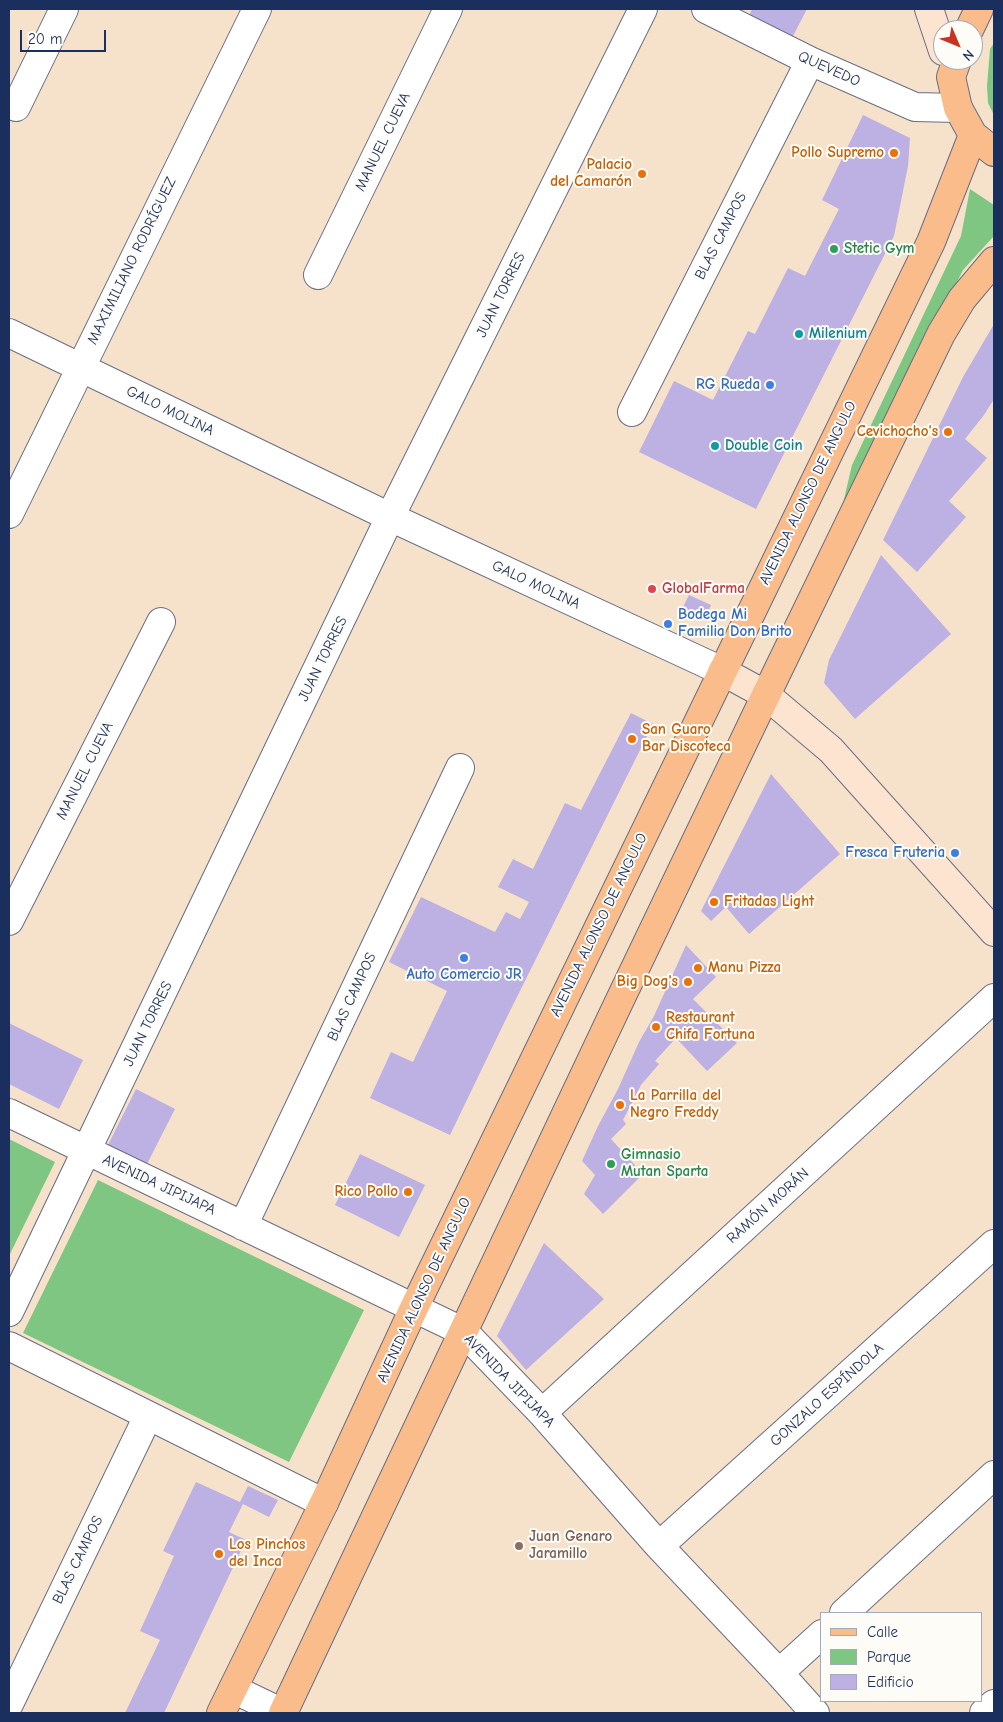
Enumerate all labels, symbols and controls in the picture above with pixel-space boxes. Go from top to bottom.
scale bar [22,20,109,52]
north arrow [933,20,983,70]
text: 20 m [28,30,62,48]
text: N [959,46,978,64]
street label: QUEVEDO [795,47,863,91]
street label: MANUEL CUEVA [351,90,415,194]
place label: Pollo Supremo [791,144,884,162]
marker: Pollo Supremo [888,147,900,159]
place label: Palacio del Camarón [550,156,632,191]
marker: Palacio del Camarón [636,168,648,180]
street label: MAXIMILIANO RODRÍGUEZ [84,174,180,348]
street label: BLAS CAMPOS [691,189,751,283]
place label: Stetic Gym [844,240,914,258]
marker: Stetic Gym [828,243,840,255]
street label: JUAN TORRES [473,250,529,340]
place label: Milenium [809,325,867,343]
marker: Milenium [793,328,805,340]
place label: RG Rueda [696,376,760,394]
marker: RG Rueda [764,379,776,391]
street label: GALO MOLINA [123,382,217,440]
street label: AVENIDA ALONSO DE ANGULO [756,398,860,588]
place label: Cevichocho's [857,423,938,441]
marker: Cevichocho's [942,426,954,438]
place label: Double Coin [725,437,803,455]
marker: Double Coin [709,440,721,452]
street label: GALO MOLINA [489,557,583,613]
place label: GlobalFarma [662,580,745,598]
marker: GlobalFarma [646,583,658,595]
place label: Bodega Mi Familia Don Brito [678,606,792,641]
street label: JUAN TORRES [295,614,351,704]
marker: Bodega Mi Familia Don Brito [662,618,674,630]
street label: MANUEL CUEVA [53,719,117,823]
place label: San Guaro Bar Discoteca [642,721,731,756]
marker: San Guaro Bar Discoteca [626,733,638,745]
street label: AVENIDA ALONSO DE ANGULO [547,830,651,1020]
place label: Fresca Fruteria [845,844,945,862]
marker: Fresca Fruteria [949,847,961,859]
place label: Fritadas Light [724,893,814,911]
marker: Fritadas Light [708,896,720,908]
street label: BLAS CAMPOS [324,950,380,1044]
marker: Auto Comercio JR [458,952,470,964]
place label: Manu Pizza [708,959,781,977]
marker: Manu Pizza [692,962,704,974]
place label: Auto Comercio JR [407,966,521,984]
place label: Big Dog's [617,973,678,991]
marker: Big Dog's [682,976,694,988]
street label: JUAN TORRES [120,979,176,1069]
place label: Restaurant Chifa Fortuna [666,1009,755,1044]
marker: Restaurant Chifa Fortuna [650,1021,662,1033]
place label: La Parrilla del Negro Freddy [630,1087,721,1122]
marker: La Parrilla del Negro Freddy [614,1099,626,1111]
place label: Gimnasio Mutan Sparta [621,1146,708,1181]
street label: AVENIDA JIPIJAPA [99,1151,219,1219]
marker: Gimnasio Mutan Sparta [605,1158,617,1170]
street label: RAMÓN MORÁN [723,1164,813,1248]
place label: Rico Pollo [335,1183,398,1201]
marker: Rico Pollo [402,1186,414,1198]
street label: AVENIDA ALONSO DE ANGULO [373,1195,475,1385]
street label: AVENIDA JIPIJAPA [460,1330,558,1432]
street label: GONZALO ESPÍNDOLA [767,1339,887,1451]
street label: BLAS CAMPOS [49,1513,107,1607]
place label: Juan Genaro Jaramillo [529,1528,612,1563]
place label: Los Pinchos del Inca [229,1536,305,1571]
marker: Juan Genaro Jaramillo [513,1540,525,1552]
marker: Los Pinchos del Inca [213,1548,225,1560]
legend [820,1612,983,1702]
text: Calle [867,1623,898,1641]
text: Parque [867,1648,911,1666]
text: Edificio [867,1673,914,1691]

